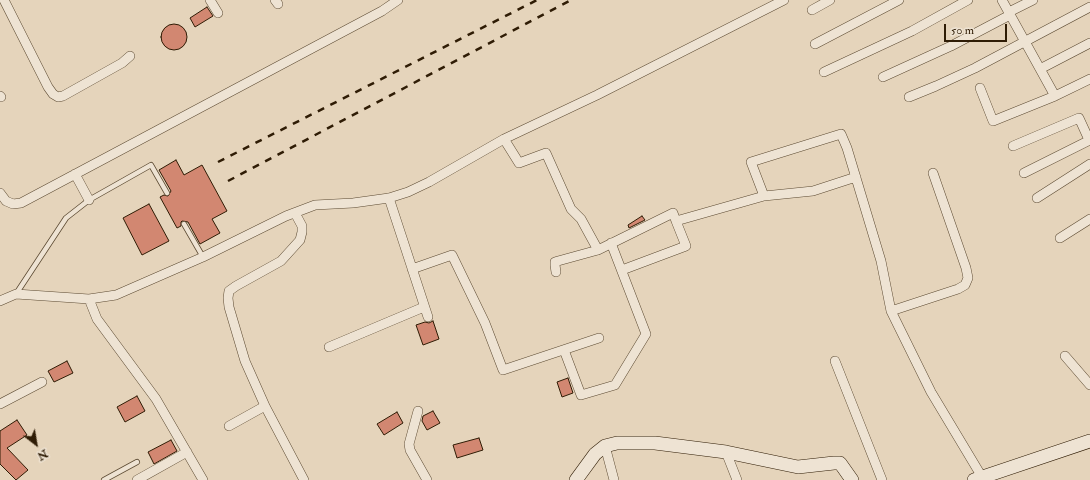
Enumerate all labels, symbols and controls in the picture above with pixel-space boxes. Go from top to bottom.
scale bar [946,16,1009,42]
text: 50 m [951,23,974,38]
north arrow [16,424,56,464]
text: N [35,447,50,463]

